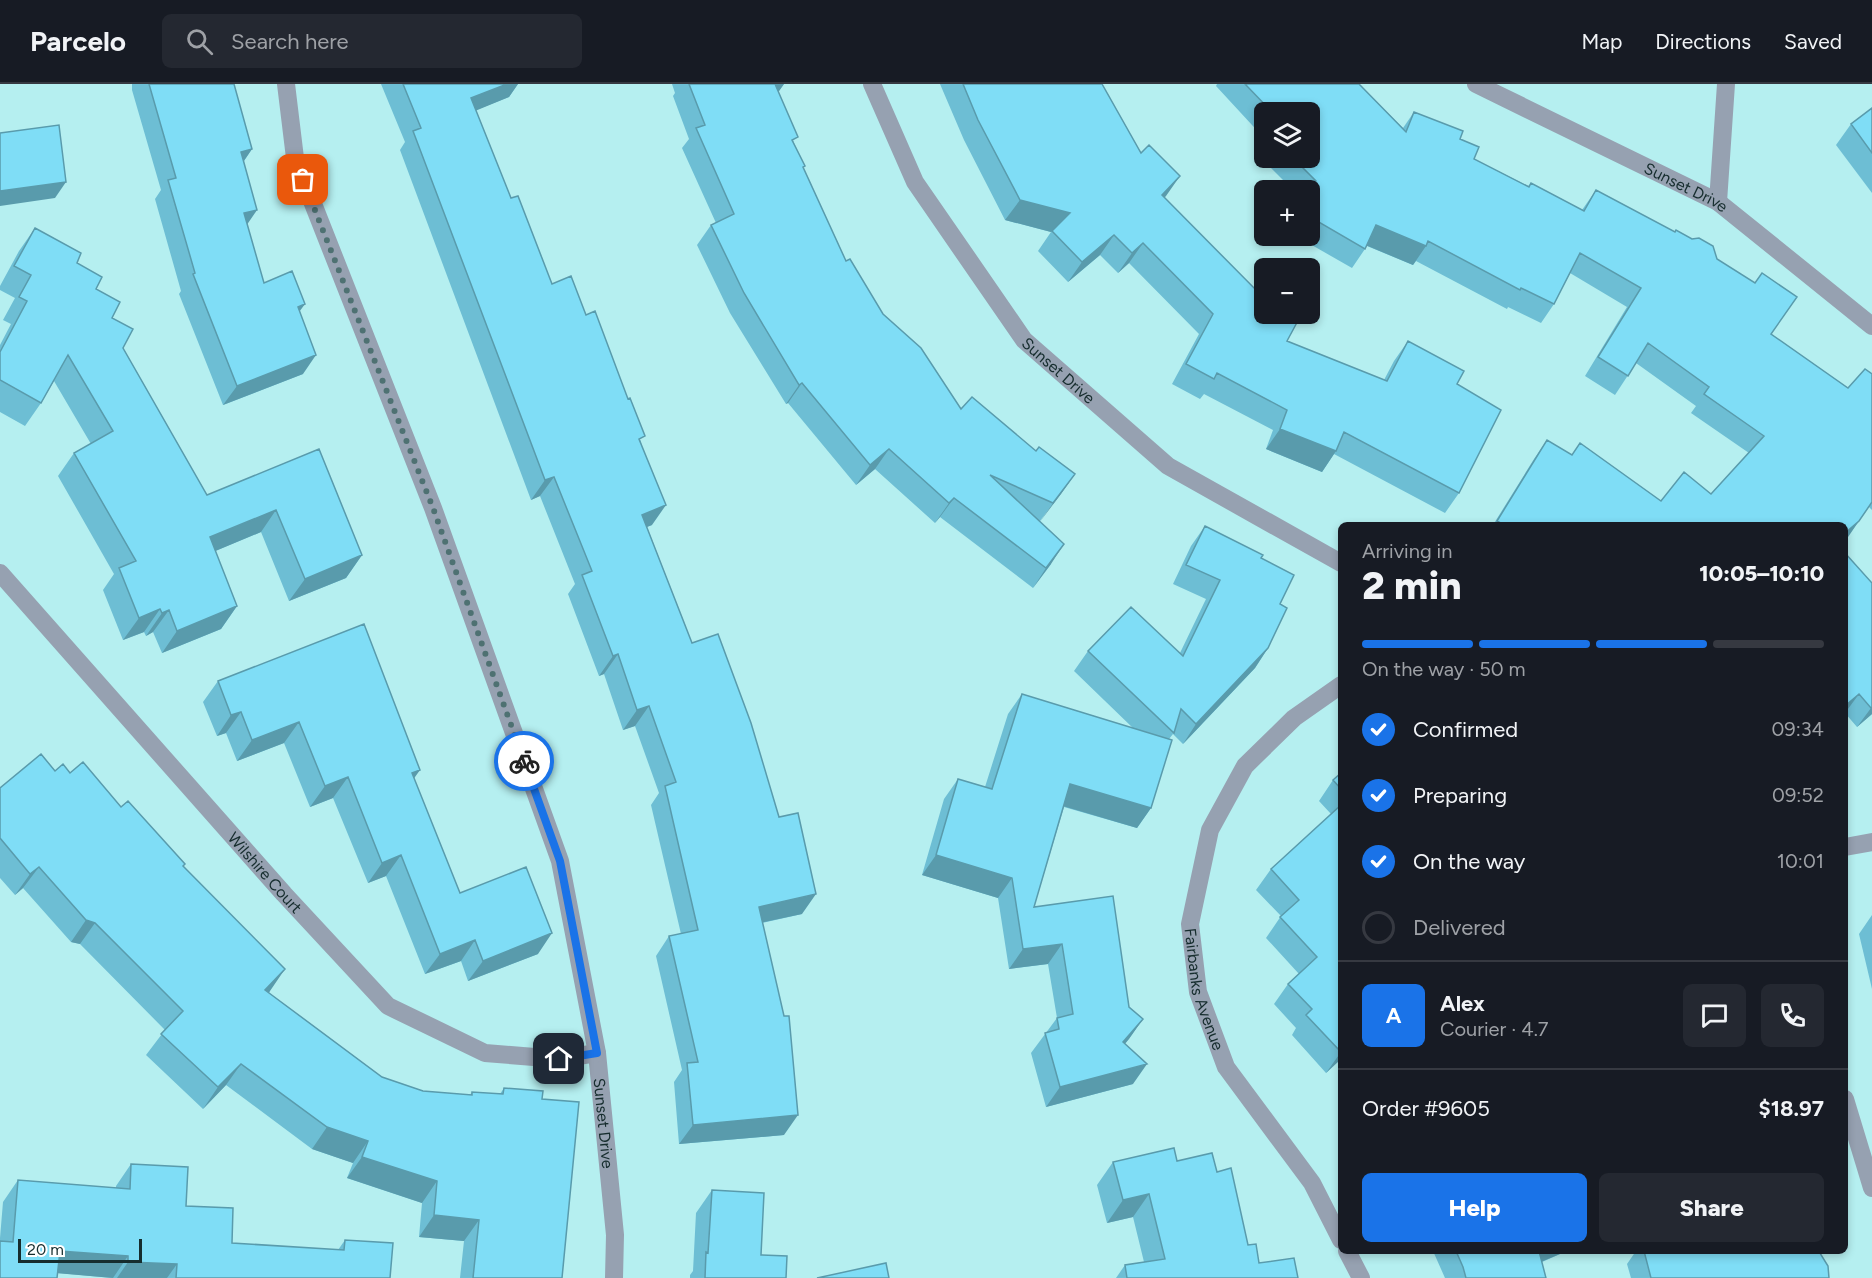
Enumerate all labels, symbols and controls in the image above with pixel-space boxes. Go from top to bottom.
search box [162,14,582,68]
text: Parcelo [30,24,126,58]
icon: search [183,25,216,58]
text: Search here [231,28,349,55]
text: Map [1581,29,1622,54]
text: Directions [1655,29,1751,54]
text: Saved [1784,29,1842,54]
map controls [1254,102,1320,324]
button: layers [1254,102,1320,168]
pin [277,154,328,205]
street label: Sunset Drive [1641,158,1732,216]
icon: bag [286,163,319,196]
button: + [1254,180,1320,246]
button: − [1254,258,1320,324]
street label: Sunset Drive [1018,333,1099,408]
text: Arriving in [1362,539,1452,563]
text: 10:05–10:10 [1699,560,1824,587]
text: 2 min [1362,562,1462,609]
text: On the way · 50 m [1362,657,1525,681]
icon: check [1362,713,1395,746]
text: Confirmed [1413,716,1518,743]
text: 09:34 [1772,717,1824,741]
courier [494,731,554,791]
icon: bike [508,745,541,778]
icon: check [1362,779,1395,812]
text: Preparing [1413,782,1507,809]
text: 09:52 [1772,783,1824,807]
street label: Wilshire Court [224,828,306,917]
icon: check [1362,845,1395,878]
text: On the way [1413,848,1525,875]
text: 10:01 [1777,849,1824,873]
text: Delivered [1413,914,1506,941]
street label: Fairbanks Avenue [1181,927,1228,1053]
button: chat [1683,984,1746,1047]
button: phone [1761,984,1824,1047]
text: Alex [1440,990,1485,1017]
text: A [1386,1002,1401,1029]
text: Courier · 4.7 [1440,1017,1549,1041]
pin [533,1033,584,1084]
icon: home [542,1042,575,1075]
street label: Sunset Drive [590,1077,618,1170]
text: Order #9605 [1362,1095,1490,1122]
text: $18.97 [1759,1095,1824,1122]
button: Help [1362,1173,1587,1242]
button: Share [1599,1173,1824,1242]
scale bar [18,1236,142,1264]
text: 20 m [27,1240,64,1259]

